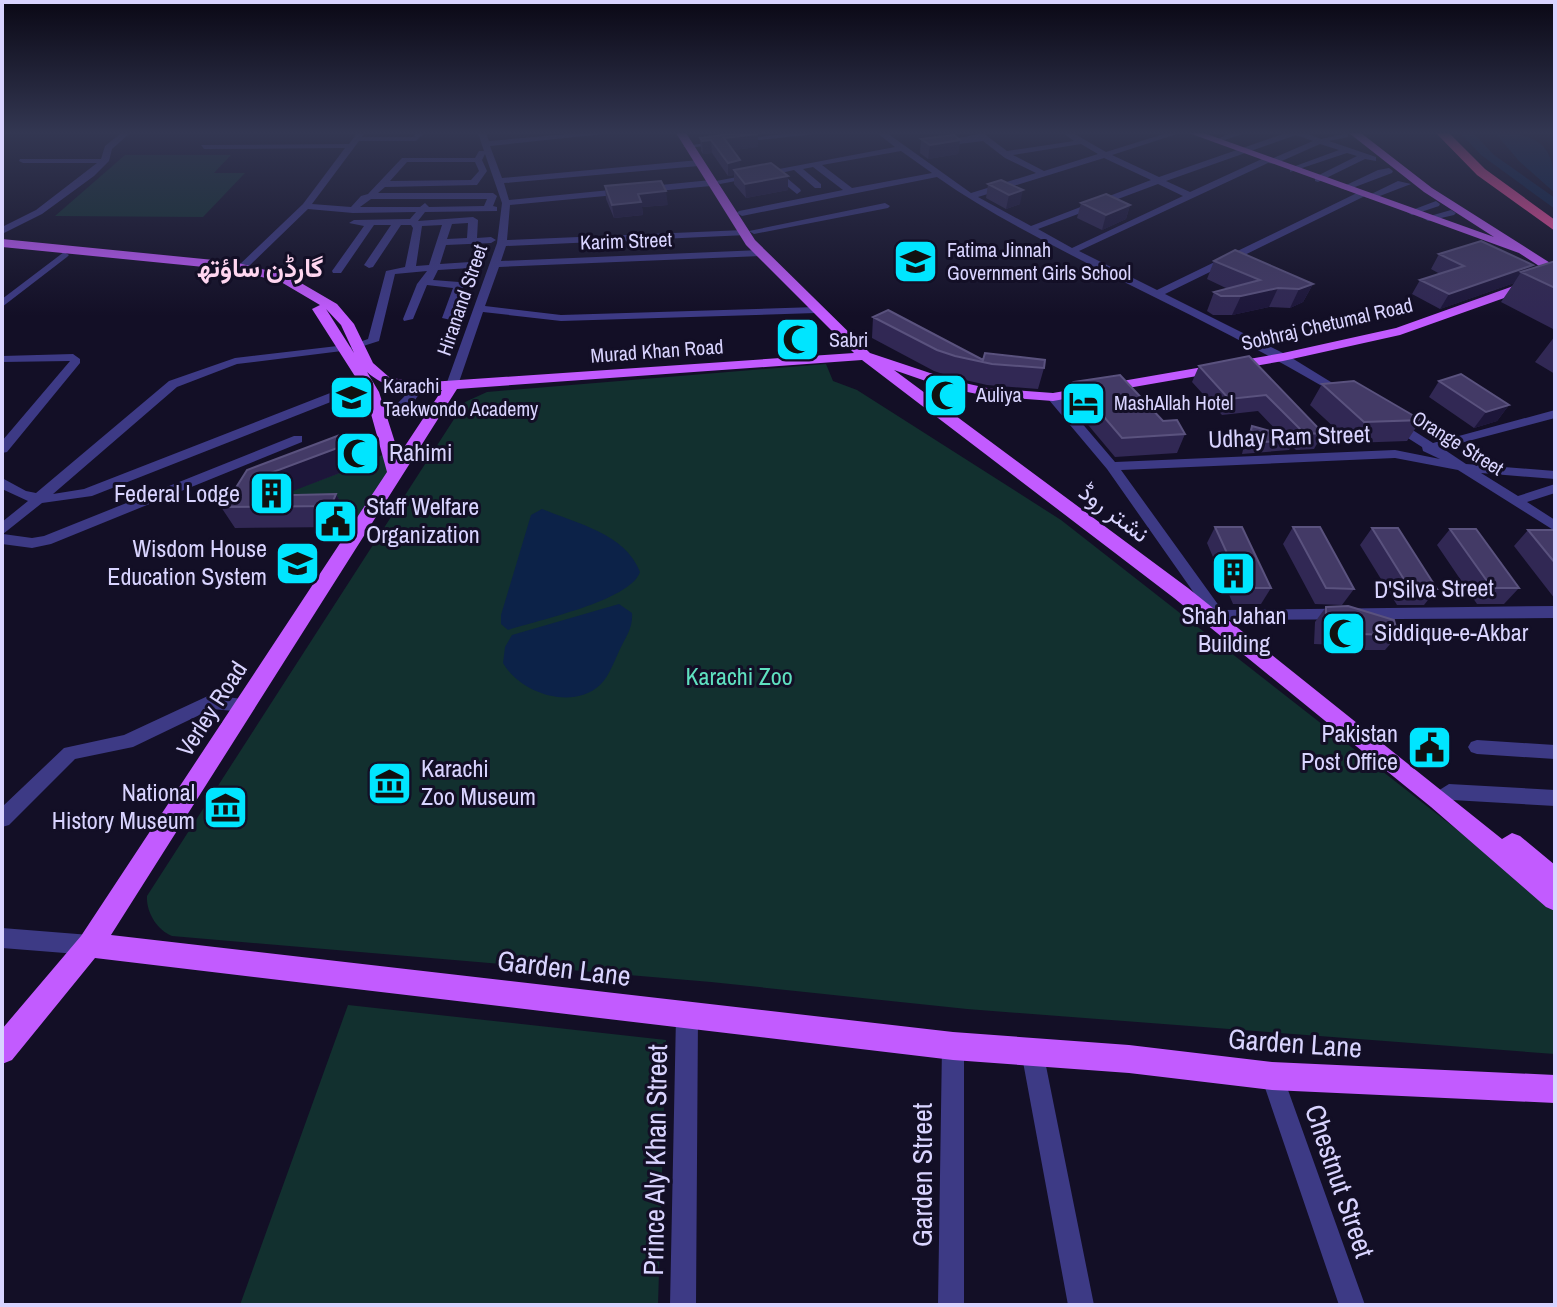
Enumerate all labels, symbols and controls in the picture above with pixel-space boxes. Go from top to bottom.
street label: Karim Street [580,225,673,256]
place label: Fatima Jinnah Government Girls School [947,236,1131,286]
school or university icon: Fatima Jinnah Government Girls School [892,237,940,285]
street label: Hiranand Street [430,240,493,359]
district label: گارڈن ساؤتھ [197,250,323,285]
street label: Sobhraj Chetumal Road [1239,291,1415,356]
mosque icon: Sabri [774,316,822,364]
place label: Sabri [829,326,868,353]
street label: Murad Khan Road [590,332,724,369]
mosque icon: Auliya [921,371,969,419]
place label: Karachi Taekwondo Academy [383,372,539,422]
school or university icon: Karachi Taekwondo Academy [328,373,376,421]
hotel icon: MashAllah Hotel [1059,379,1107,427]
place label: Auliya [975,381,1022,408]
place label: MashAllah Hotel [1114,389,1233,416]
street label: Orange Street [1407,404,1509,482]
street label: Udhay Ram Street [1208,417,1371,455]
mosque icon: Rahimi [334,429,382,477]
place label: Rahimi [389,436,452,468]
building icon: Federal Lodge [247,470,295,518]
street label: نشتر روڈ [1073,475,1156,549]
place label: Federal Lodge [114,477,240,509]
place label: Staff Welfare Organization [366,490,480,550]
public building icon: Staff Welfare Organization [311,497,359,545]
place label: Wisdom House Education System [107,532,267,592]
school or university icon: Wisdom House Education System [274,539,322,587]
building icon: Shah Jahan Building [1210,550,1258,598]
street label: D'Silva Street [1374,571,1495,605]
place label: Shah Jahan Building [1181,599,1287,659]
mosque icon: Siddique-e-Akbar [1319,609,1367,657]
place label: Siddique-e-Akbar [1374,616,1529,648]
street label: Verley Road [169,655,254,762]
park label: Karachi Zoo [685,660,793,692]
place label: Pakistan Post Office [1301,717,1398,777]
public building icon: Pakistan Post Office [1405,724,1453,772]
place label: Karachi Zoo Museum [421,752,536,812]
museum icon: Karachi Zoo Museum [366,759,414,807]
place label: National History Museum [52,776,195,836]
museum icon: National History Museum [202,783,250,831]
street label: Garden Lane [495,941,633,995]
street label: Garden Lane [1227,1019,1363,1067]
street label: Prince Aly Khan Street [634,1044,676,1276]
street label: Chestnut Street [1296,1099,1384,1263]
street label: Garden Street [903,1103,941,1247]

